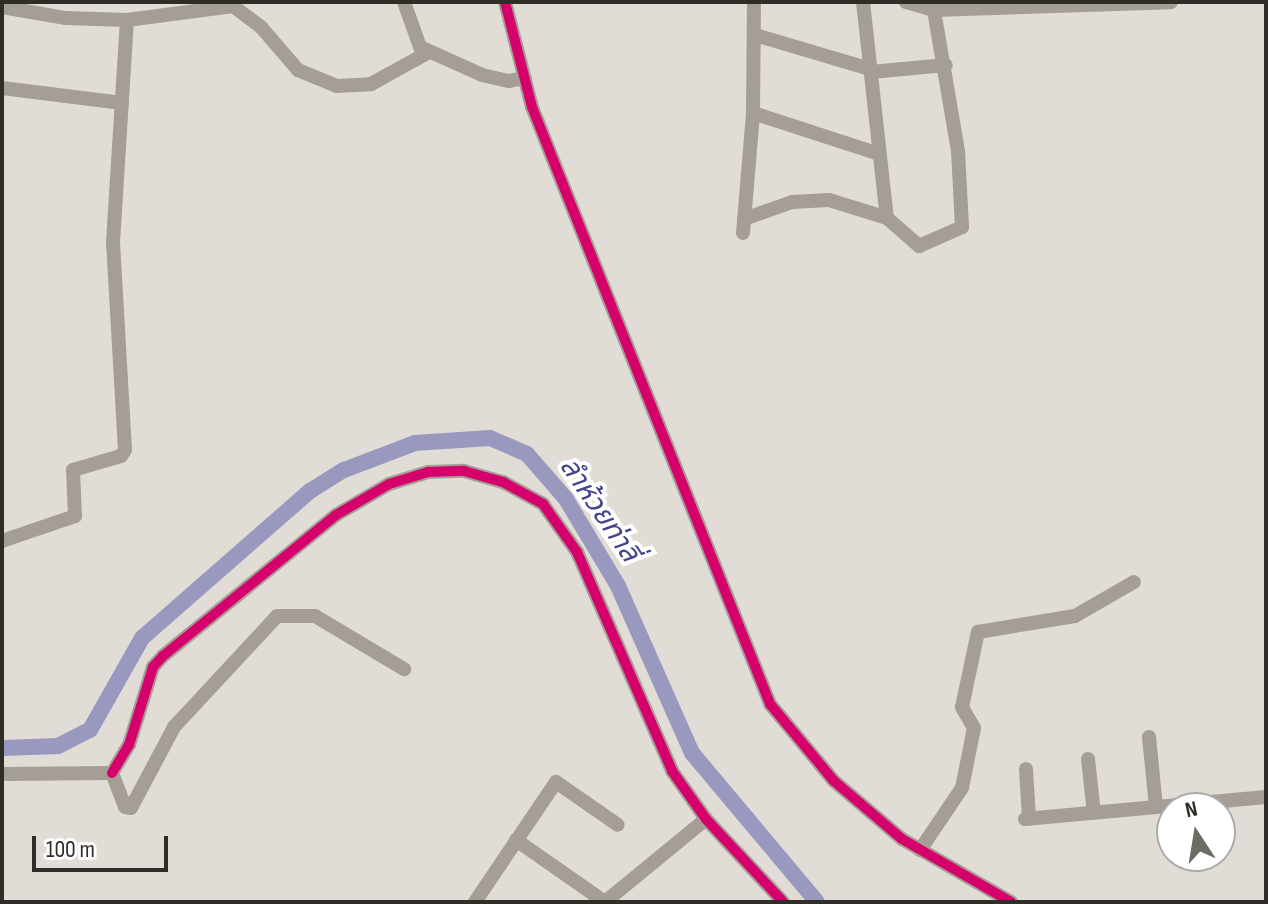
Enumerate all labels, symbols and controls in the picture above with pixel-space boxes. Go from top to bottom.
water label: ลำห้วยท่าลี่ [552,451,646,569]
north arrow [1156,792,1236,872]
text: N [1183,796,1200,824]
scale bar [36,820,172,870]
text: 100 m [46,835,95,864]

